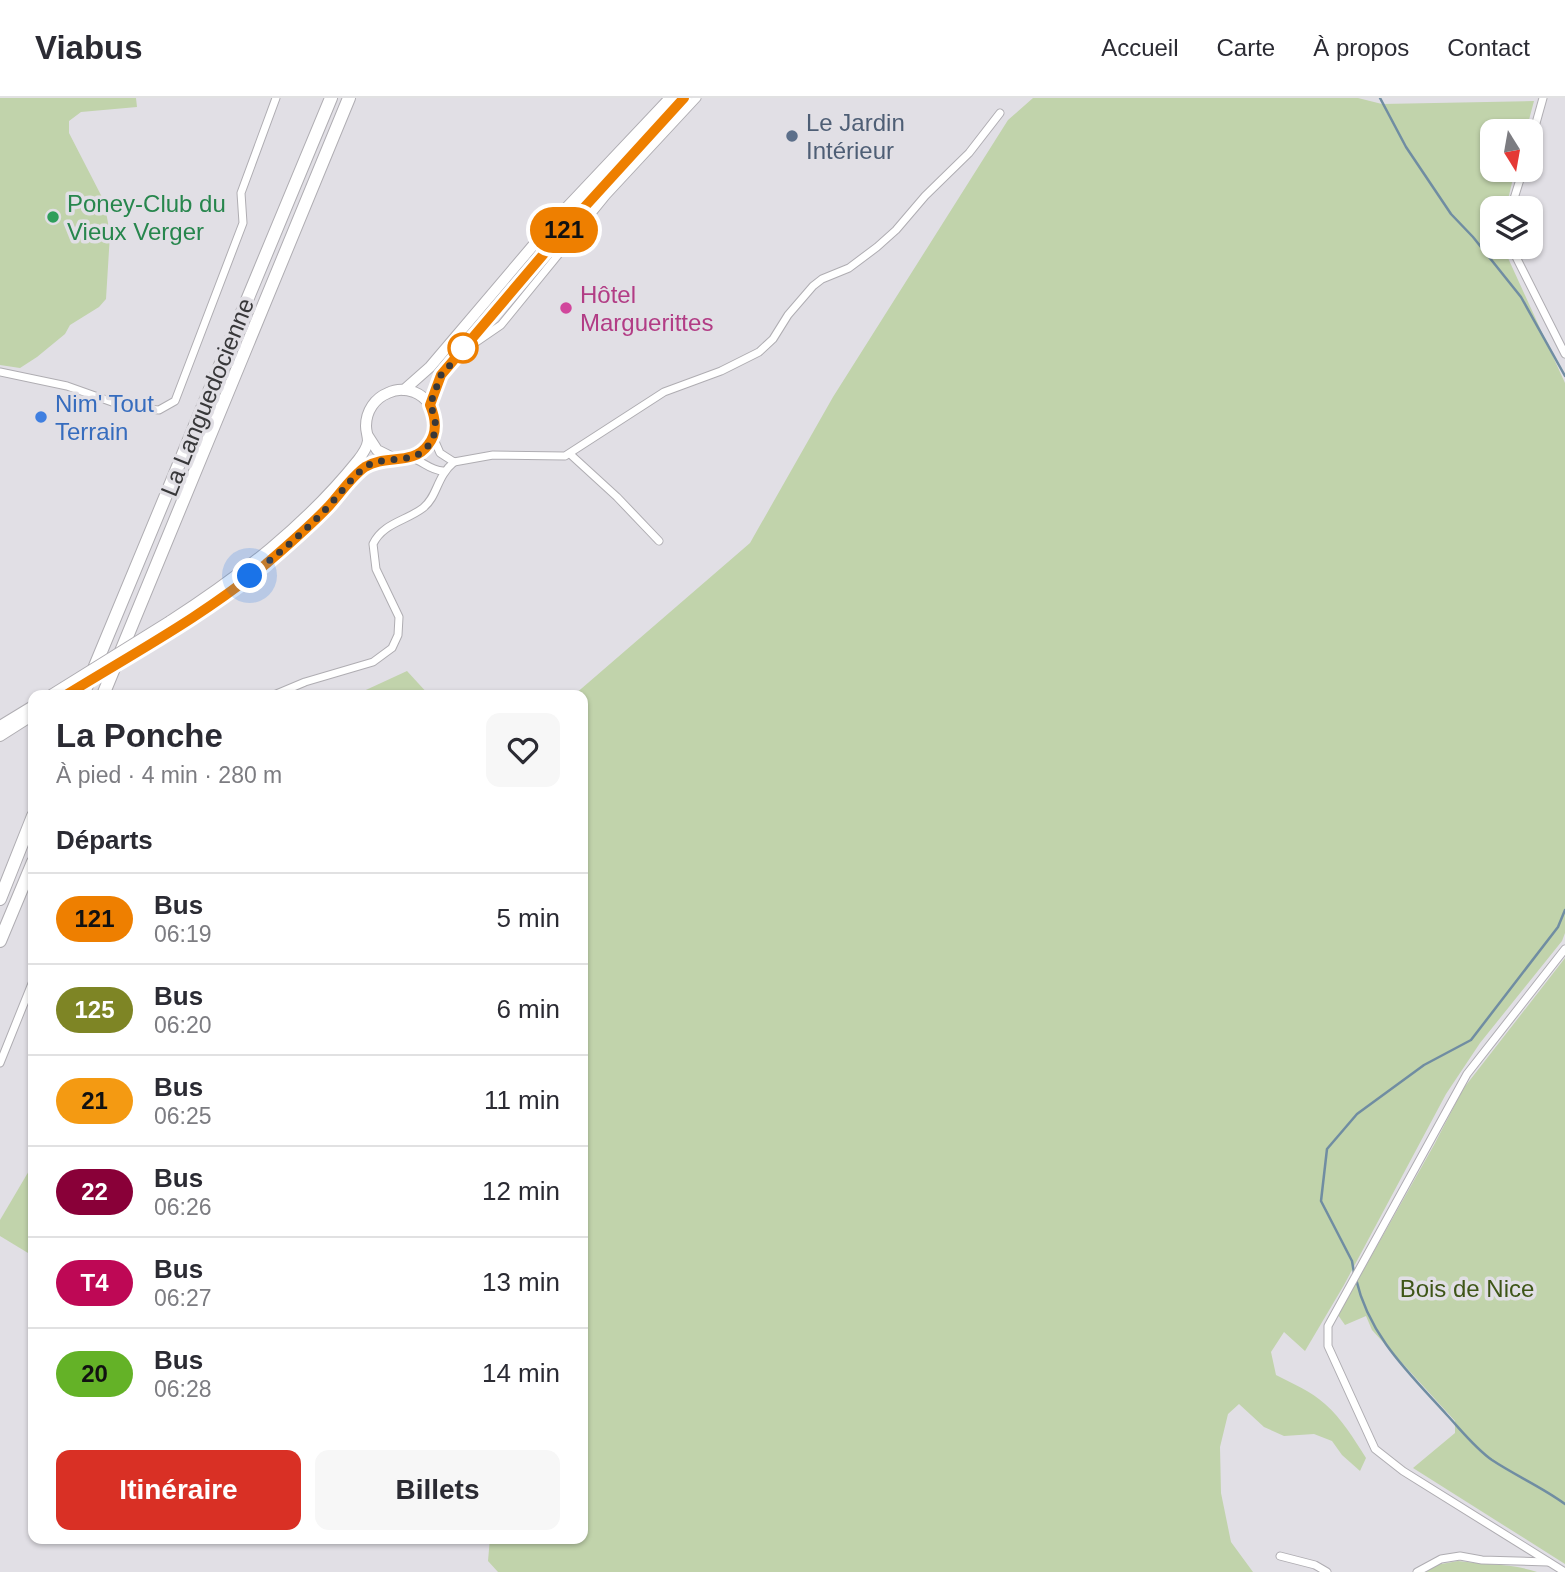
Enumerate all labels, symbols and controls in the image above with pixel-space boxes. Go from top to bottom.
text: Viabus [35,29,143,66]
text: Accueil [1101,34,1179,61]
text: Carte [1217,34,1275,61]
text: À propos [1313,34,1409,61]
text: Contact [1447,34,1530,61]
place label: Le Jardin Intérieur [806,109,905,164]
north arrow [1480,119,1544,182]
map controls [1480,119,1543,259]
marker: Le Jardin Intérieur [784,128,800,144]
place label: Poney-Club du Vieux Verger [67,190,226,245]
button: layers [1480,196,1543,259]
line badge: 121 [524,207,604,253]
marker: Poney-Club du Vieux Verger [45,209,61,225]
text: 121 [544,216,584,243]
place label: Hôtel Marguerittes [580,281,713,336]
street label: La Languedocienne [155,294,259,500]
marker: Hôtel Marguerittes [558,300,574,316]
unlabelled marker [448,333,478,363]
place label: Nim' Tout Terrain [55,390,154,445]
marker: Nim' Tout Terrain [33,409,49,425]
your location [232,558,267,593]
button: heart [486,713,560,787]
text: La Ponche [56,717,223,754]
text: À pied · 4 min · 280 m [56,762,282,788]
text: Départs [56,825,153,855]
text: Bus [154,890,203,920]
text: 5 min [496,903,560,933]
text: 121 [74,905,115,932]
text: 06:19 [154,921,212,947]
text: Bus [154,981,203,1011]
text: 6 min [496,994,560,1024]
text: 125 [74,996,115,1023]
text: 06:20 [154,1012,212,1038]
text: Bus [154,1072,203,1102]
text: 11 min [484,1085,560,1115]
text: 21 [81,1087,108,1114]
text: 06:25 [154,1103,212,1129]
text: Bus [154,1163,203,1193]
text: 12 min [482,1176,560,1206]
text: 22 [81,1178,108,1205]
text: 06:26 [154,1194,212,1220]
text: Bus [154,1254,203,1284]
text: 13 min [482,1267,560,1297]
text: T4 [80,1269,109,1296]
park label: Bois de Nice [1400,1275,1534,1302]
text: 06:27 [154,1285,212,1311]
text: Bus [154,1345,203,1375]
text: 14 min [482,1358,560,1388]
text: 20 [81,1360,108,1387]
text: 06:28 [154,1376,212,1402]
button: Itinéraire [56,1450,301,1530]
button: Billets [315,1450,560,1530]

